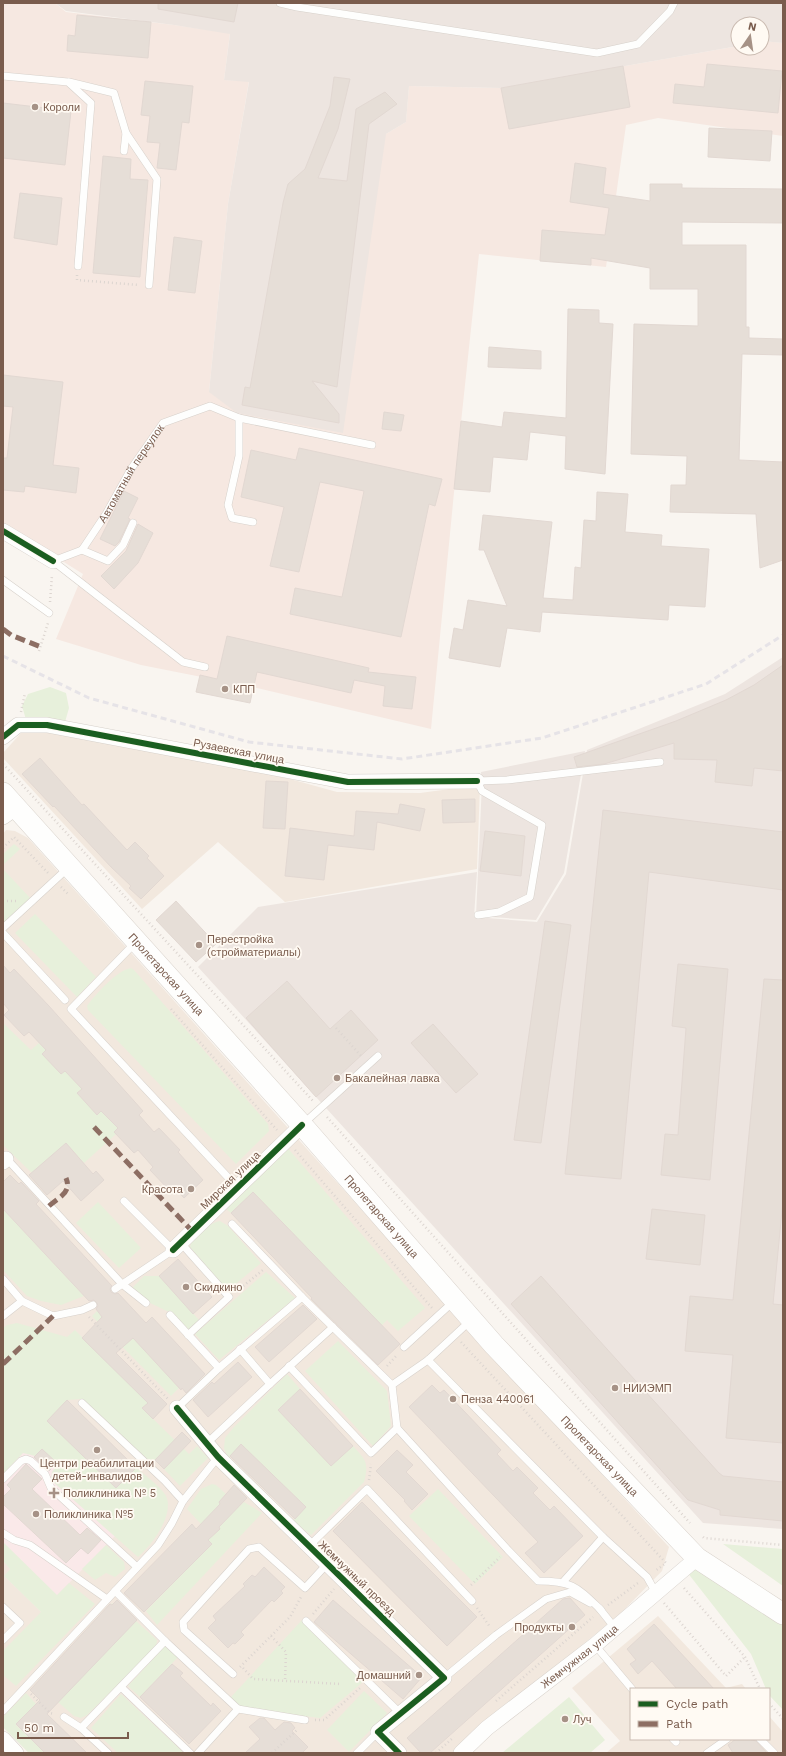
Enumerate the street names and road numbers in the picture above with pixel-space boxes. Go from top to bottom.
street label: Автоматный переулок [96,422,167,525]
street label: Рузаевская улица [192,736,286,767]
street label: Пролетарская улица [126,931,207,1019]
street label: Мирская улица [198,1148,264,1212]
street label: Пролетарская улица [342,1172,422,1262]
street label: Пролетарская улица [558,1413,641,1500]
street label: Жемчужный проезд [316,1538,398,1619]
street label: Жемчужная улица [539,1622,622,1691]

